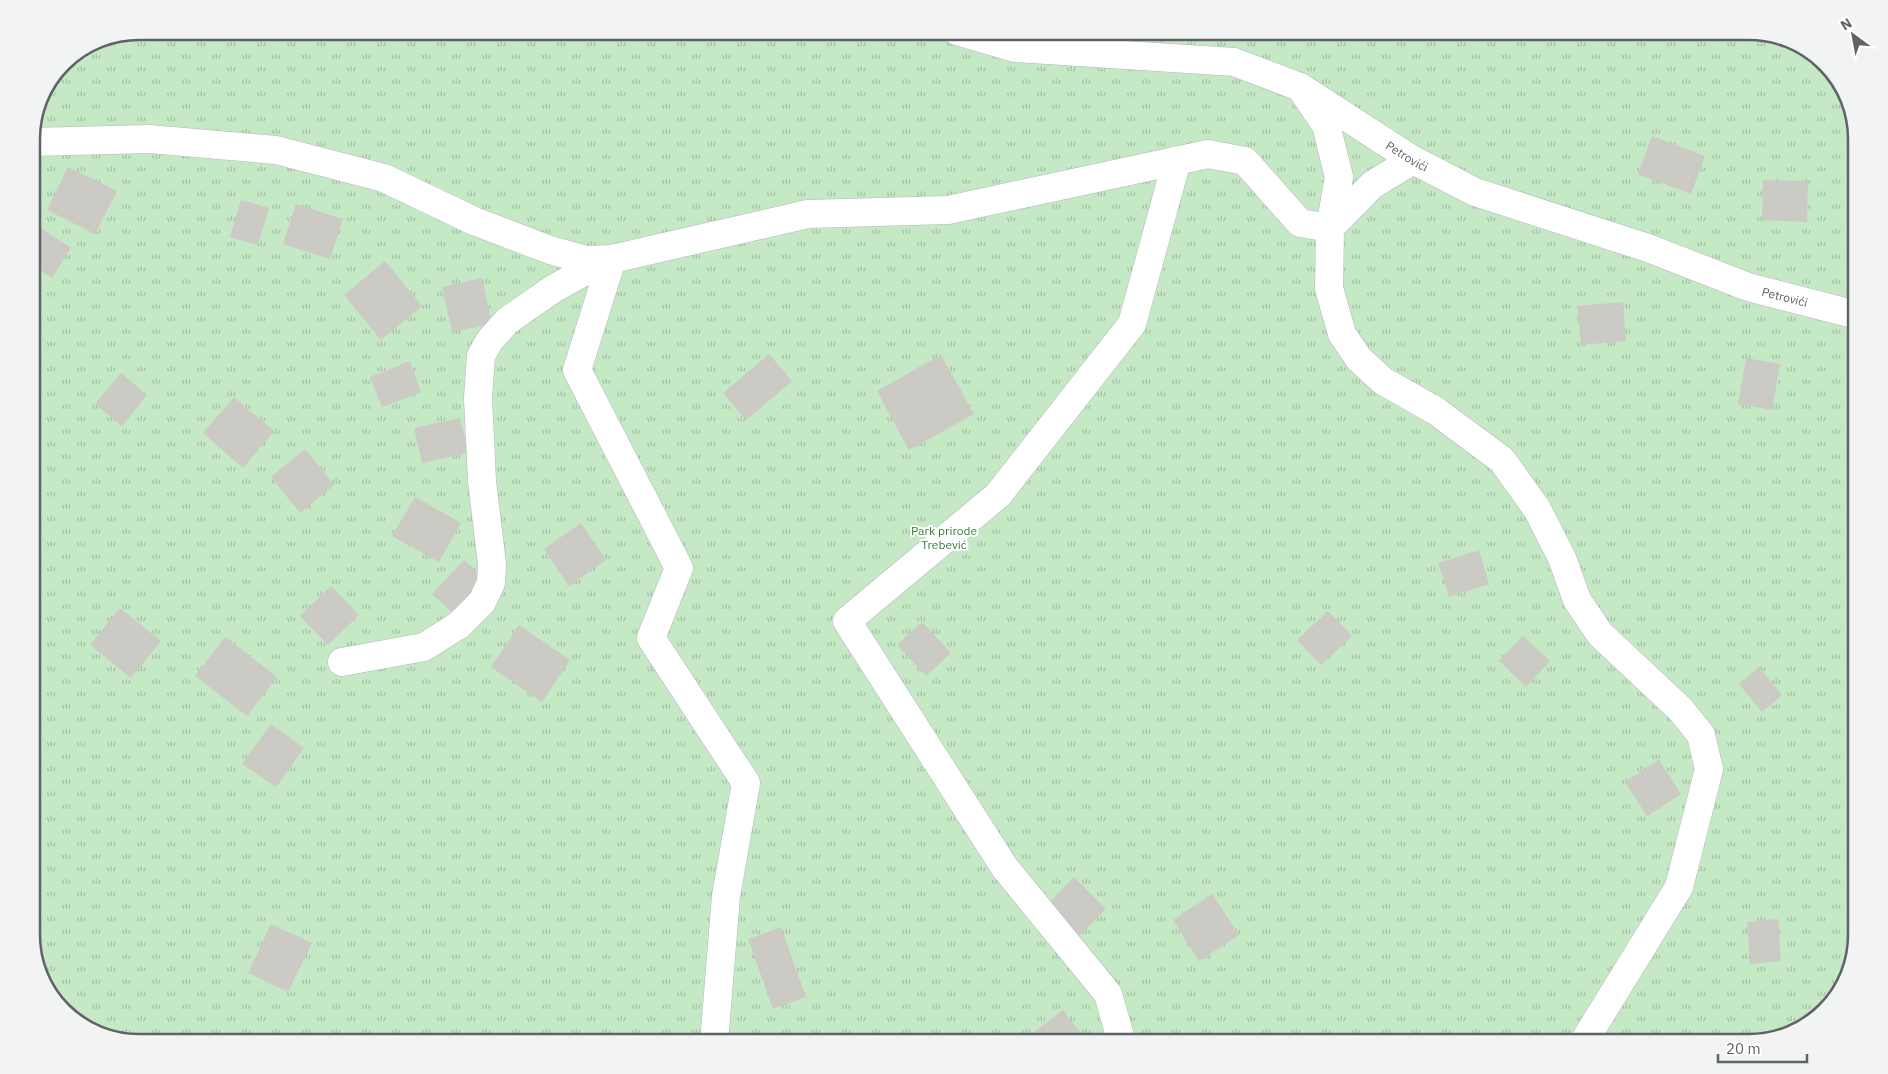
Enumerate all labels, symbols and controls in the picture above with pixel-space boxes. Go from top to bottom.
north arrow [1828,10,1878,60]
text: N [1837,14,1855,34]
street label: Petrovići [1383,137,1431,174]
street label: Petrovići [1760,283,1809,310]
park label: Park prirode Trebević [911,523,977,552]
scale bar [1718,1032,1807,1064]
text: 20 m [1726,1039,1761,1058]

